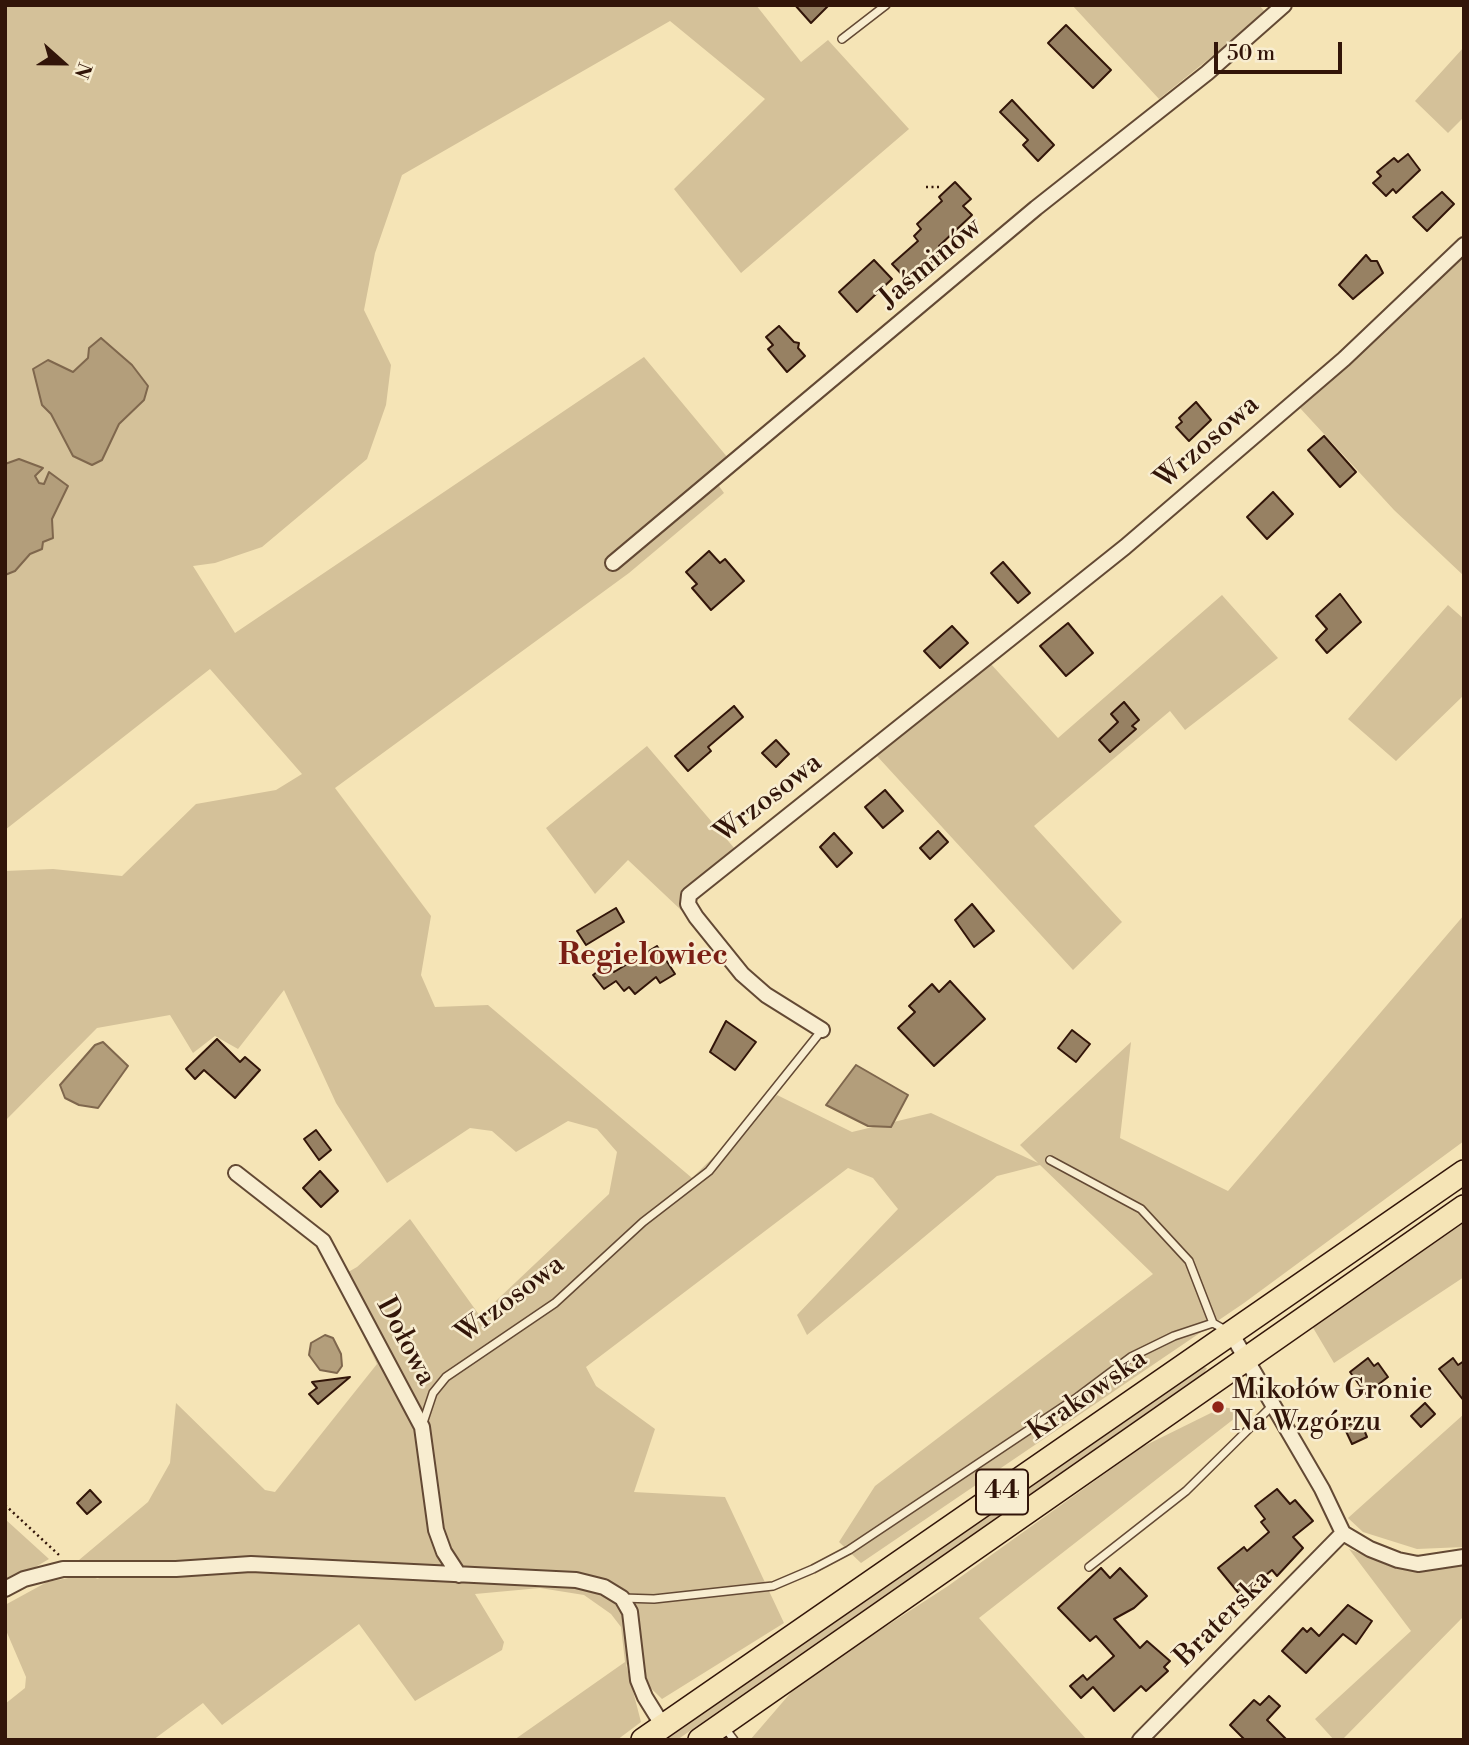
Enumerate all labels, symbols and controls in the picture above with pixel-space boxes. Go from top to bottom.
north arrow [28,28,98,98]
scale bar [1217,28,1345,72]
text: 50 m [1227,41,1275,67]
text: N [69,59,97,82]
street label: Jaśminów [873,212,989,316]
street label: Wrzosowa [1149,389,1267,497]
street label: Wrzosowa [709,747,829,851]
district label: Regielowiec [558,939,728,975]
street label: Wrzosowa [450,1248,572,1352]
street label: Dołowa [368,1292,442,1392]
street label: Krakowska [1022,1343,1154,1449]
place label: Mikołów Gronie Na Wzgórzu [1232,1374,1433,1440]
marker: Mikołów Gronie Na Wzgórzu [1210,1399,1226,1415]
road number: 44 [976,1470,1028,1514]
street label: Braterska [1168,1563,1280,1675]

